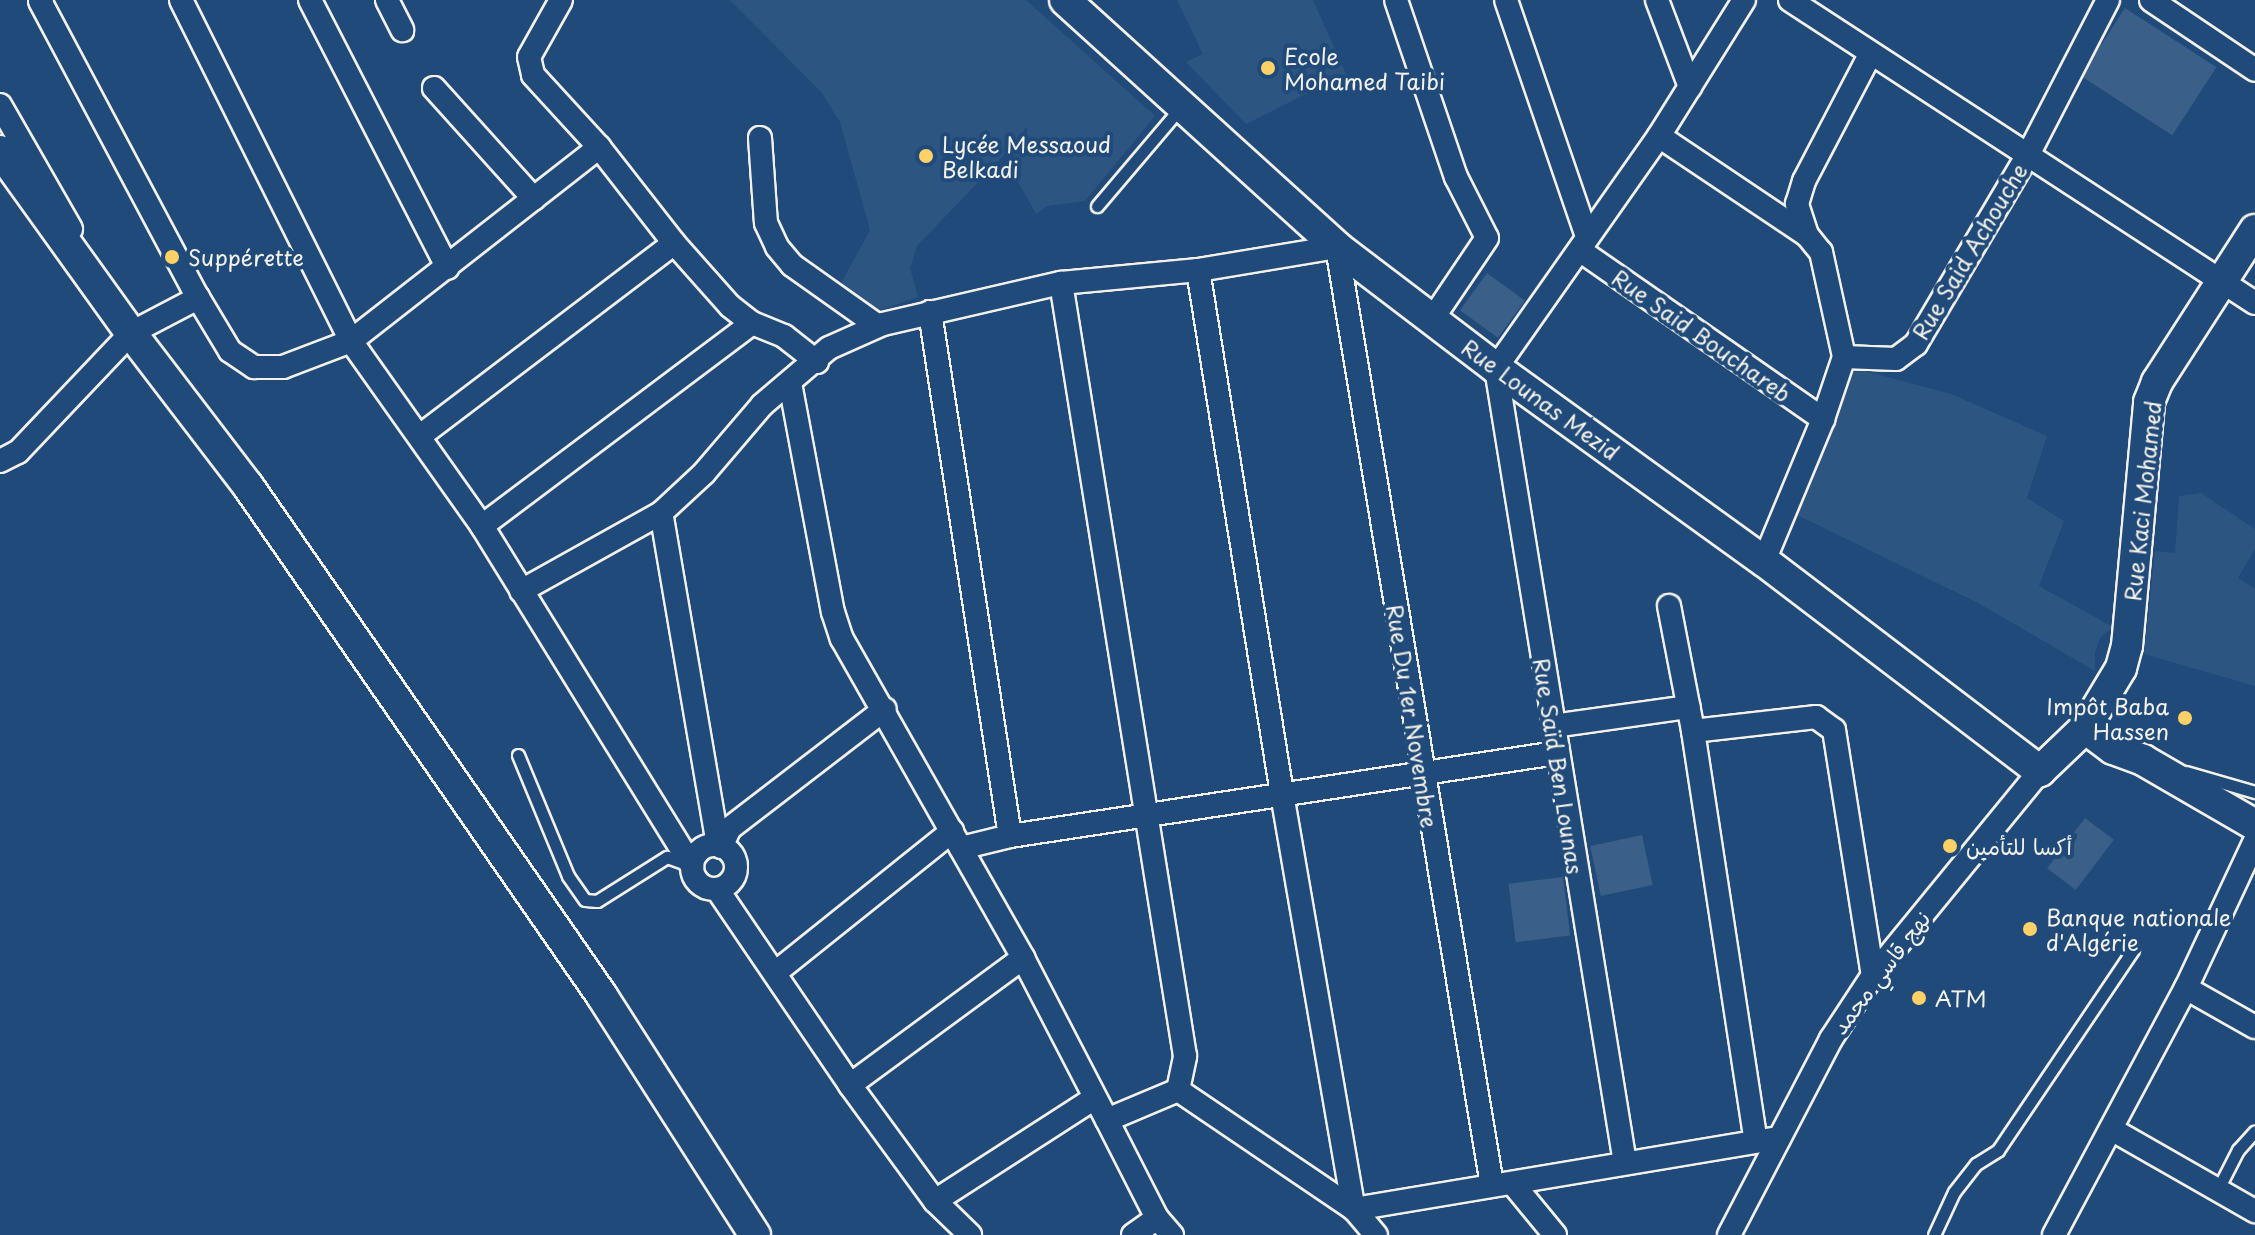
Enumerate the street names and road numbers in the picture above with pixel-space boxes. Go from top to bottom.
street label: Rue Said Achouche [1905,157,2033,345]
street label: Rue Said Bouchareb [1607,263,1797,407]
street label: Rue Lounas Mezid [1456,333,1626,465]
street label: Rue Kaci Mohamed [2118,398,2166,604]
street label: Rue Du 1er Novembre [1382,600,1444,832]
street label: Rue Saïd Ben Lounas [1529,655,1589,877]
street label: نهج قاسي محمد [1825,905,1935,1039]

